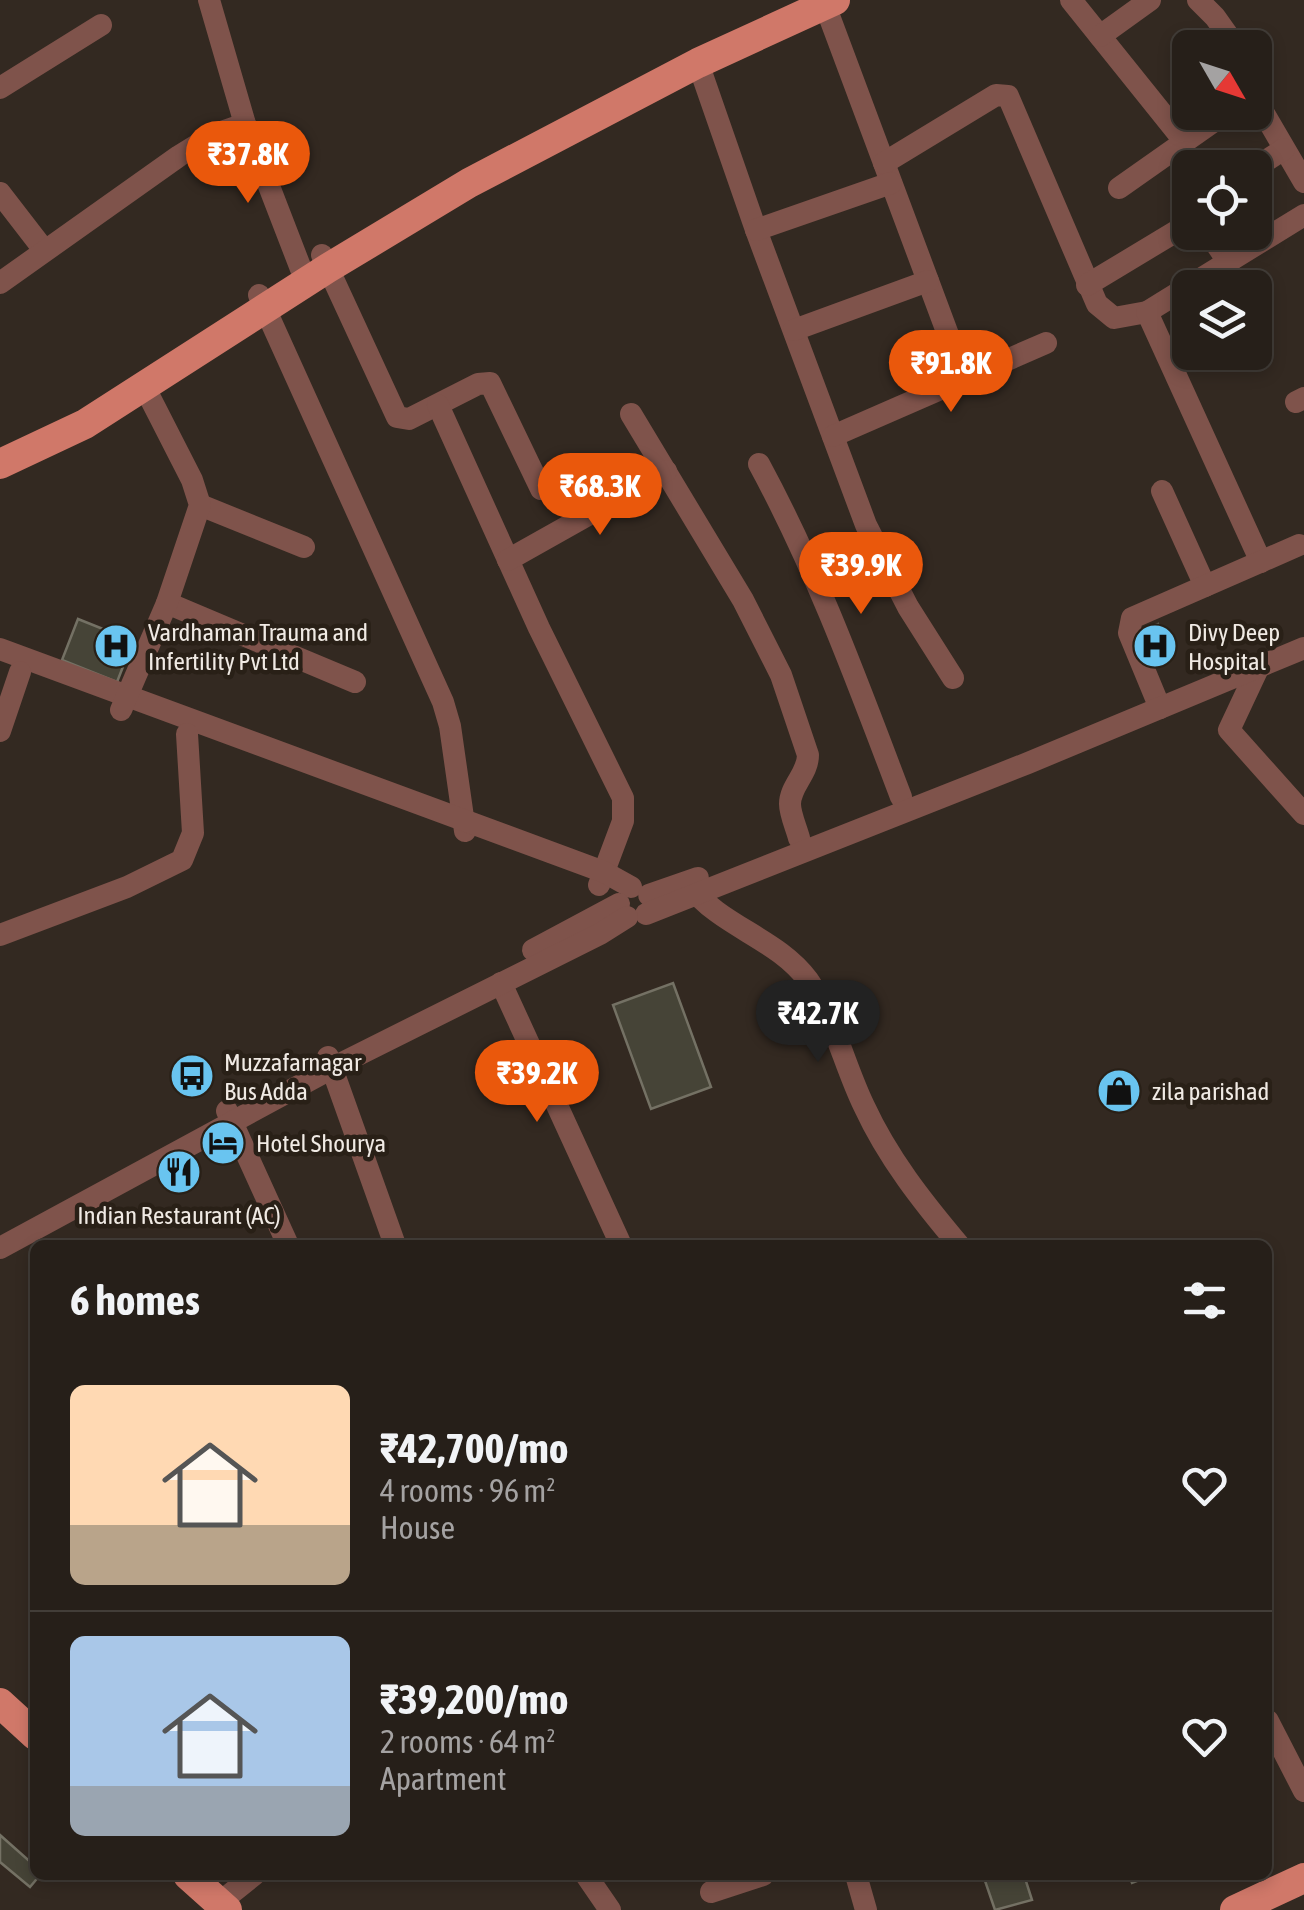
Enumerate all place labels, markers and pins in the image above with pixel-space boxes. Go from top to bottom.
pin: ₹37.8K [167,121,329,206]
pin: ₹91.8K [870,330,1032,415]
pin: ₹68.3K [519,453,681,538]
pin: ₹39.9K [780,532,942,617]
place label: Vardhaman Trauma and Infertility Pvt Ltd [148,618,368,675]
place label: Divy Deep Hospital [1188,618,1280,675]
hospital icon: Vardhaman Trauma and Infertility Pvt Ltd [93,623,139,669]
hospital icon: Divy Deep Hospital [1132,623,1178,669]
pin: ₹42.7K [737,980,899,1065]
pin: ₹39.2K [456,1040,618,1125]
place label: Muzzafarnagar Bus Adda [224,1048,362,1105]
bus stop icon: Muzzafarnagar Bus Adda [169,1053,215,1099]
shop icon: zila parishad [1096,1068,1142,1114]
place label: zila parishad [1152,1077,1269,1105]
hotel icon: Hotel Shourya [200,1120,246,1166]
place label: Hotel Shourya [256,1129,386,1157]
restaurant icon: Indian Restaurant (AC) [156,1149,202,1195]
place label: Indian Restaurant (AC) [77,1201,281,1229]

